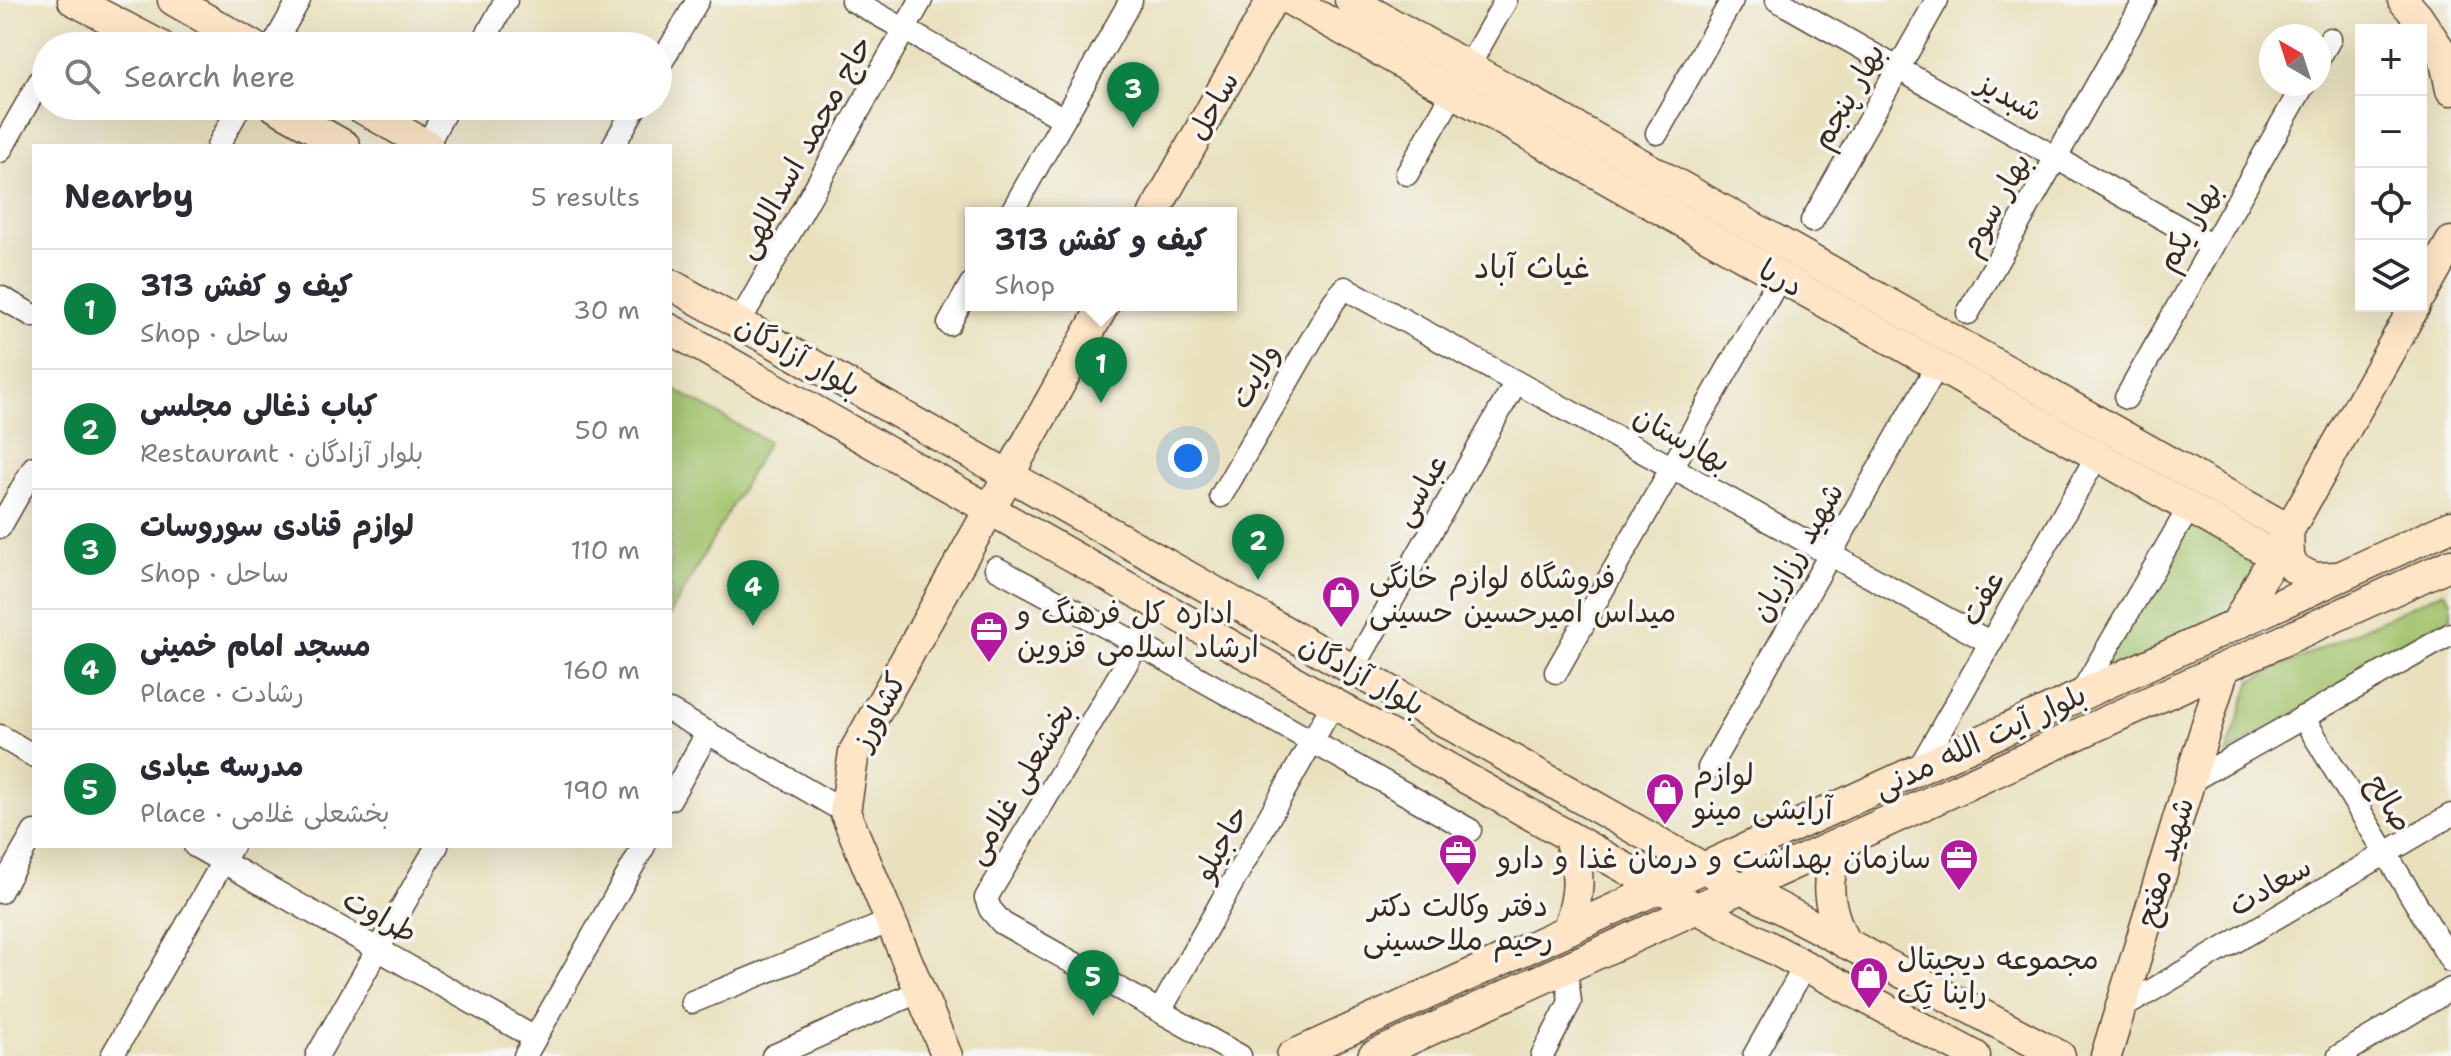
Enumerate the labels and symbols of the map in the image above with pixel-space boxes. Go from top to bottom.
north arrow [2259,24,2331,96]
street label: حاج محمد اسداللهی [725,28,882,266]
street label: بهار پنجم [1801,35,1896,157]
street label: شبدیز [1968,61,2050,131]
pin: 3 [1107,62,1159,128]
street label: ساحل [1177,64,1248,148]
street label: بهار سوم [1949,145,2043,264]
street label: بهار یکم [2146,173,2233,280]
district label: غیاث آباد [1474,245,1590,288]
street label: دریا [1752,249,1811,306]
street label: بلوار آزادگان [728,304,868,407]
street label: ولایت [1220,336,1290,416]
pin: 1 [1075,337,1127,403]
street label: بهارستان [1626,395,1738,482]
your location [1168,438,1208,478]
street label: عباسی [1382,446,1457,534]
street label: شهید رزازیان [1740,475,1853,629]
pin: 2 [1232,514,1284,580]
place label: فروشگاه لوازم خانگی میداس امیرحسین حسینی [1369,557,1676,632]
pin: 4 [727,560,779,626]
street label: عفت [1949,563,2014,633]
shop icon: فروشگاه لوازم خانگی میداس امیرحسین حسینی [1320,574,1362,629]
place label: اداره کل فرهنگ و ارشاد اسلامی قزوین [1015,592,1259,667]
office icon: اداره کل فرهنگ و ارشاد اسلامی قزوین [968,609,1010,664]
street label: بلوار آزادگان [1292,623,1432,726]
street label: کشاورز [840,665,916,759]
street label: بلوار آیت الله مدنی [1867,673,2093,808]
street label: بخشعلی غلامی [955,694,1084,872]
place label: لوازم آرایشی مینو [1691,754,1834,829]
street label: صالح [2357,766,2424,839]
shop icon: لوازم آرایشی مینو [1644,771,1686,826]
street label: شهید مفتح [2125,792,2204,932]
street label: حاجیلو [1182,797,1258,890]
office icon: دفتر وکالت دکتر رحیم ملاحسینی [1437,832,1479,887]
place label: سازمان بهداشت و درمان غذا و دارو [1495,837,1931,878]
office icon: سازمان بهداشت و درمان غذا و دارو [1938,837,1980,892]
street label: سعادت [2221,845,2319,926]
street label: طراوت [336,878,425,953]
place label: دفتر وکالت دکتر رحیم ملاحسینی [1363,885,1553,963]
place label: مجموعه دیجیتال راینا تِک [1897,938,2099,1013]
pin: 5 [1067,950,1119,1016]
shop icon: مجموعه دیجیتال راینا تِک [1848,955,1890,1010]

